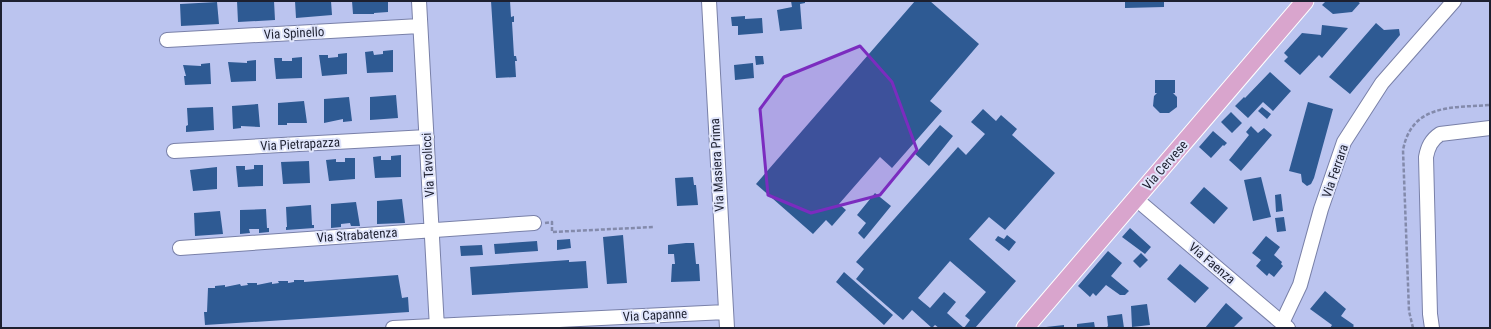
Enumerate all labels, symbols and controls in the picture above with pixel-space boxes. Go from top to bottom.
street label: Via Spinello [263,24,325,42]
street label: Via Masiera Prima [707,118,727,212]
street label: Via Tavolicci [419,132,437,198]
street label: Via Pietrapazza [260,134,340,154]
street label: Via Cervese [1139,137,1191,193]
street label: Via Ferrara [1319,142,1351,200]
street label: Via Strabatenza [316,225,398,245]
street label: Via Faenza [1186,239,1238,287]
street label: Via Capanne [622,306,688,324]

